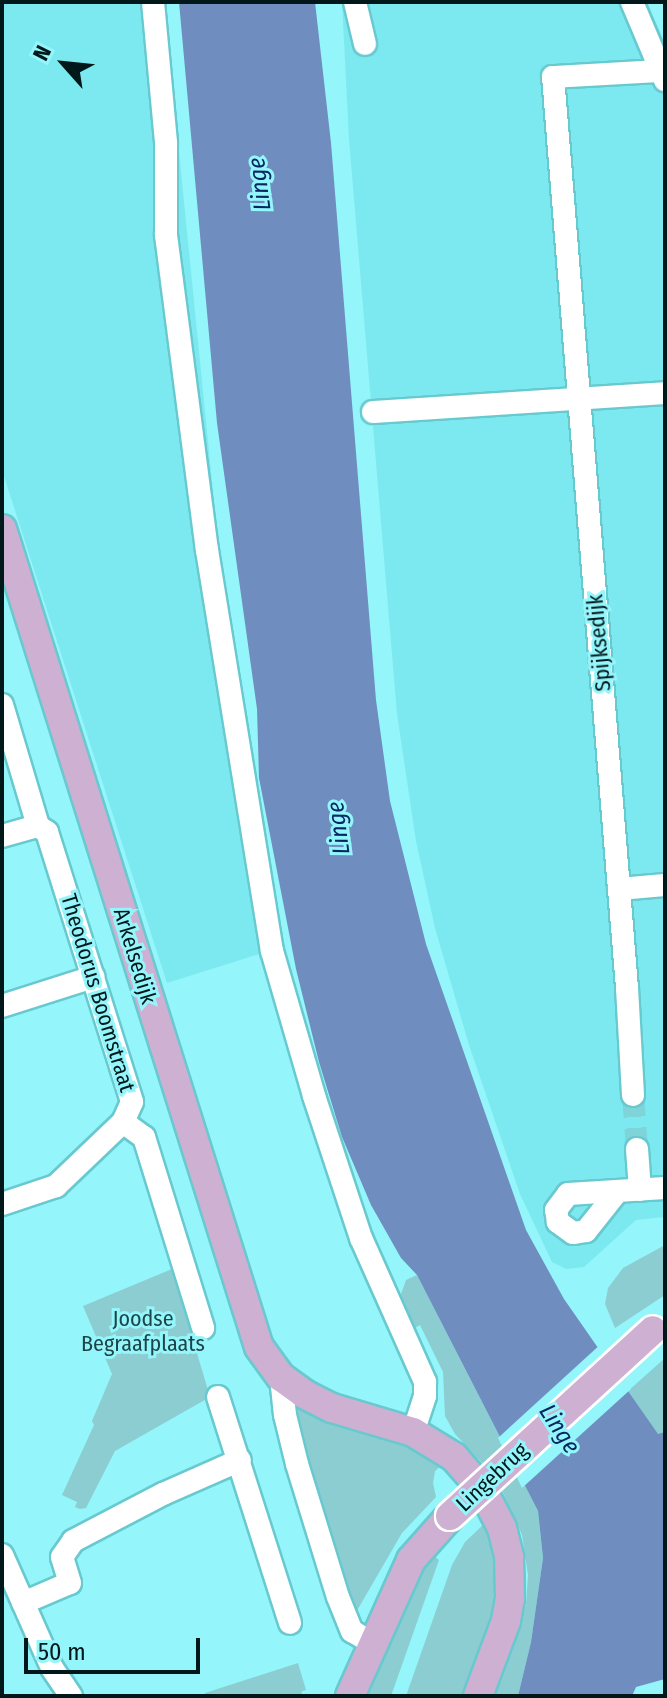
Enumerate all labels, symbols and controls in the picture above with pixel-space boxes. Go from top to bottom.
north arrow [24,24,104,104]
text: N [27,41,57,65]
water label: Linge [242,156,278,212]
street label: Spijksedijk [582,593,616,693]
water label: Linge [321,800,357,856]
street label: Theodorus Boomstraat [55,891,141,1095]
street label: Arkelsedijk [108,905,162,1007]
park label: Joodse Begraafplaats [81,1305,205,1356]
water label: Linge [532,1399,586,1459]
street label: Lingebrug [450,1437,534,1517]
scale bar [28,1622,204,1672]
text: 50 m [38,1638,86,1666]

